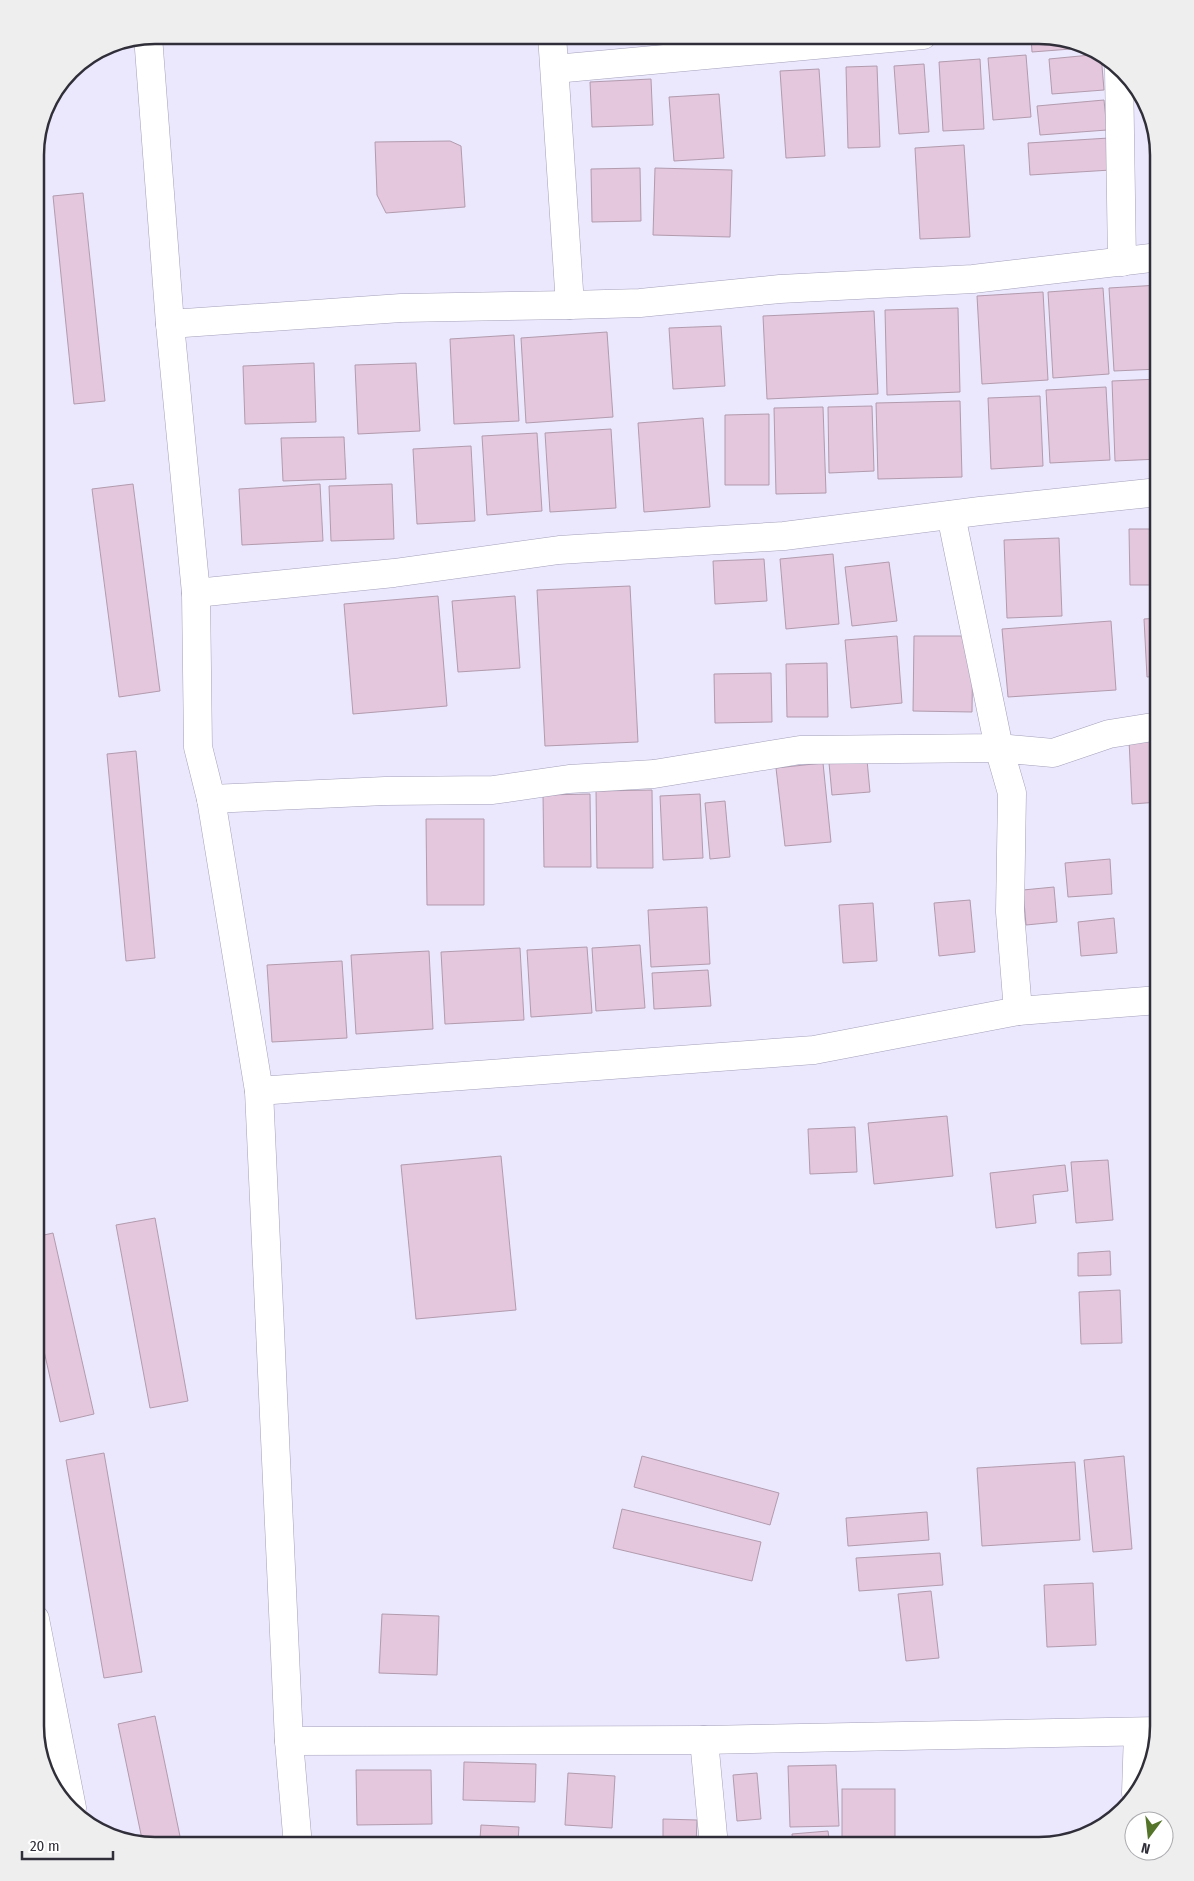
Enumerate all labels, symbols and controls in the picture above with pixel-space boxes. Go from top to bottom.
north arrow [1124,1811,1174,1861]
scale bar [22,1828,114,1860]
text: 20 m [30,1837,60,1855]
text: N [1140,1839,1152,1857]

